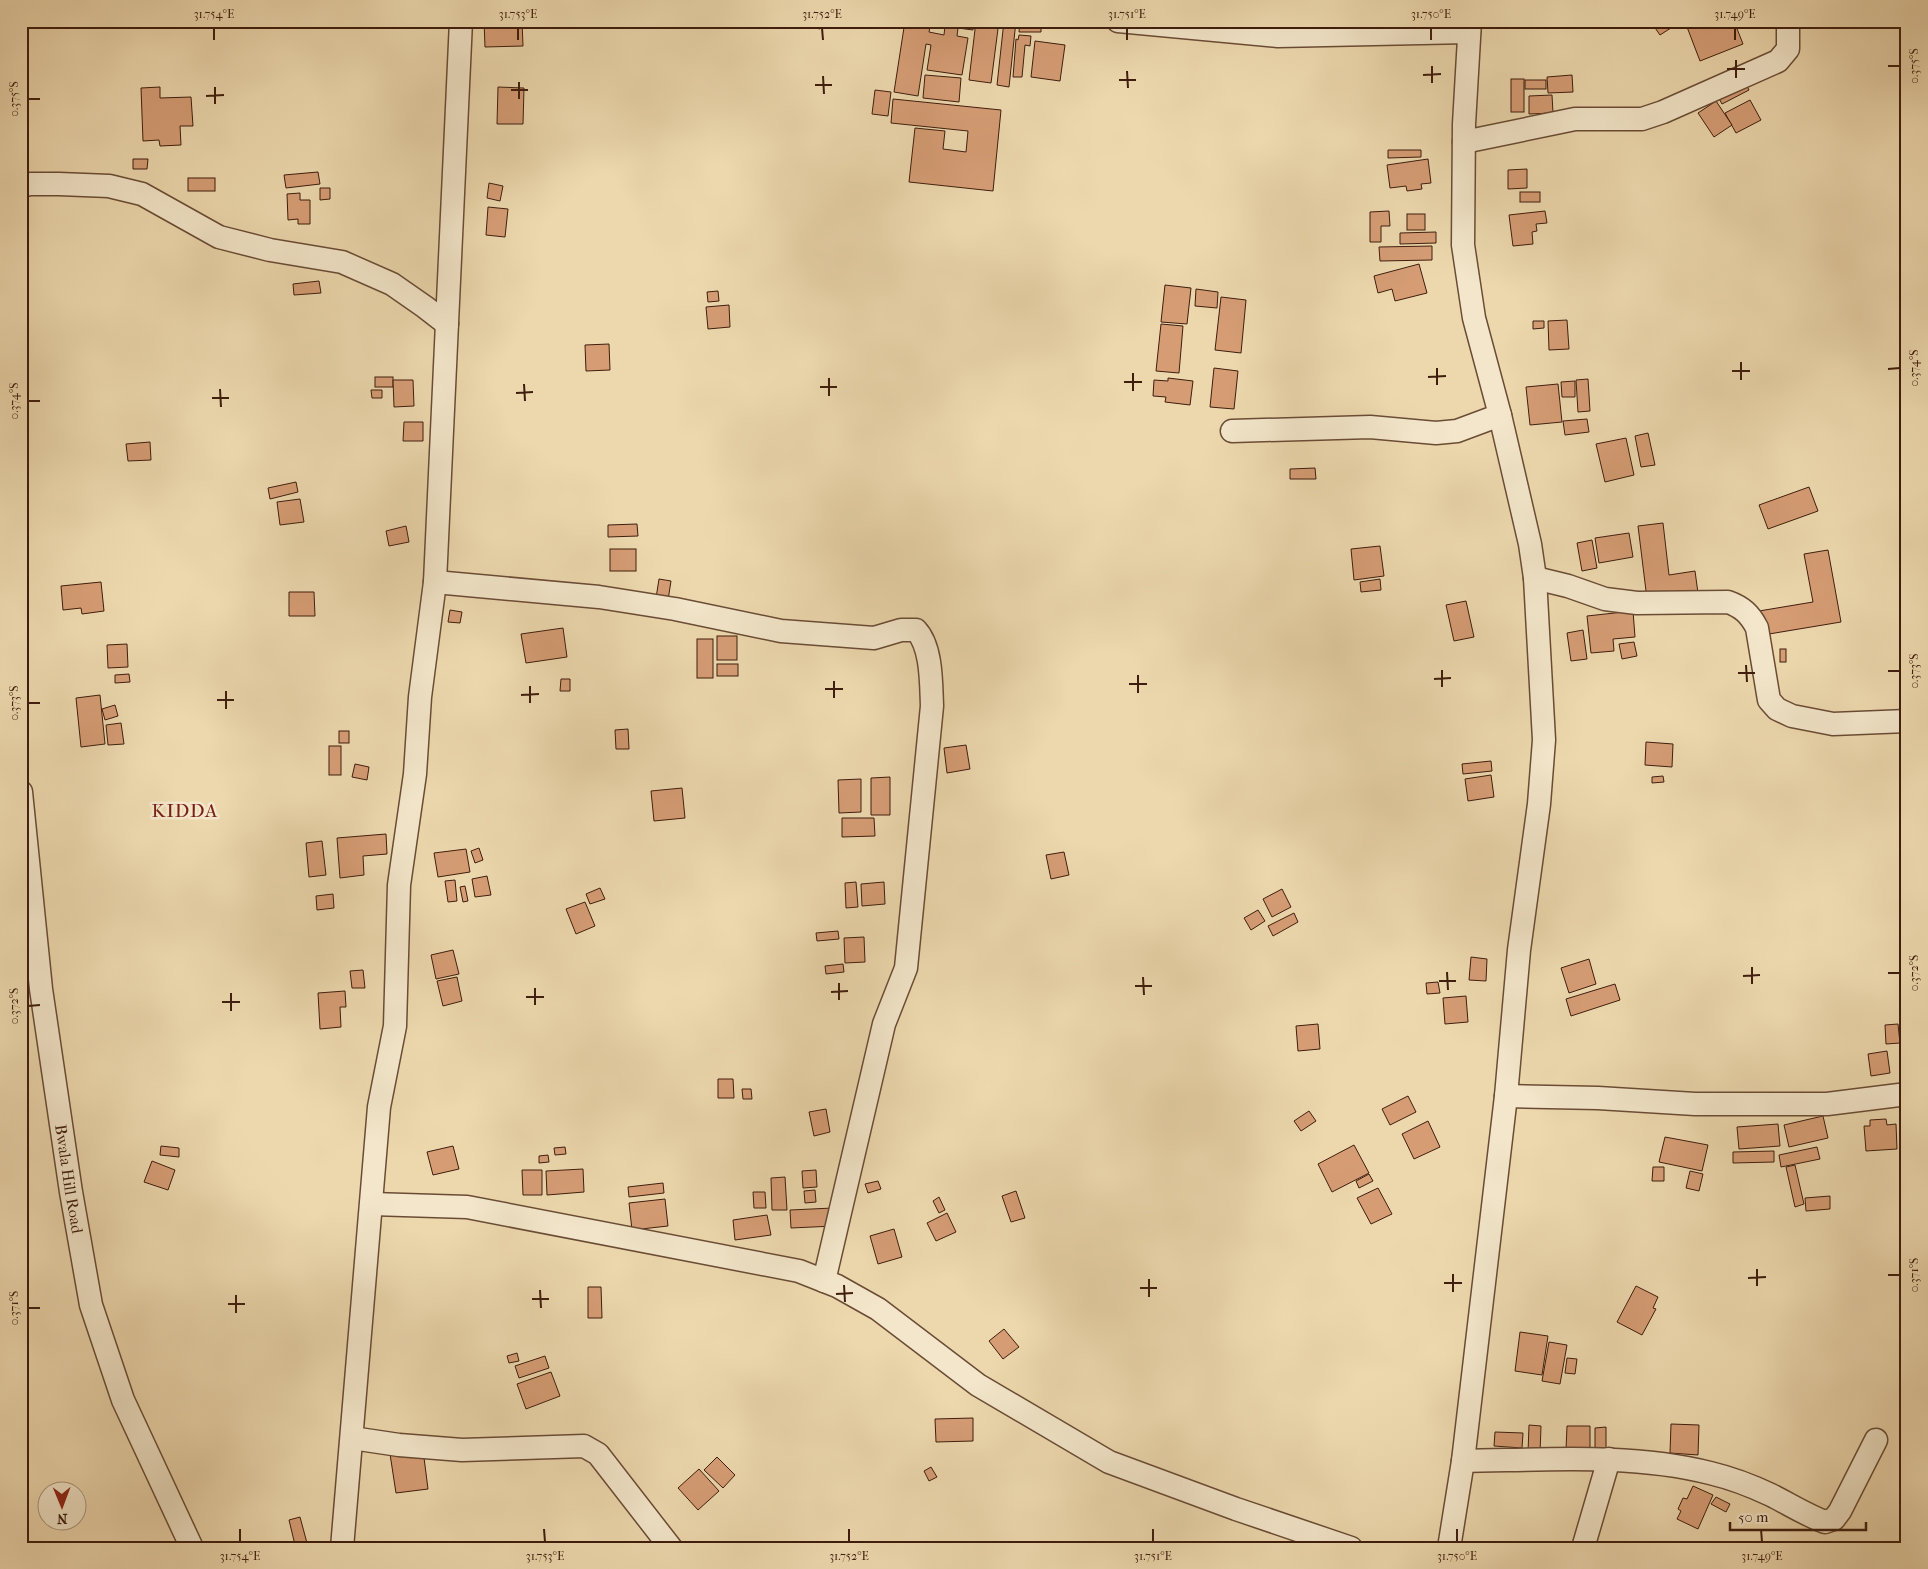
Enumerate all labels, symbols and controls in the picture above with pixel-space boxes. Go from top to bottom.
text: 31.754°E [194,7,234,21]
text: 31.753°E [499,7,537,21]
text: 31.752°E [802,7,842,21]
text: 31.751°E [1108,7,1146,21]
text: 31.750°E [1411,7,1451,21]
text: 31.749°E [1714,7,1756,21]
text: 0.375°S [1907,48,1921,84]
text: 0.375°S [7,81,21,117]
text: 0.374°S [1907,350,1921,386]
text: 0.374°S [7,383,21,419]
text: 0.373°S [1907,653,1921,689]
text: 0.373°S [7,685,21,721]
district label: KIDDA [152,800,218,822]
text: 0.372°S [1907,955,1921,991]
text: 0.372°S [7,988,21,1024]
street label: Bwala Hill Road [51,1123,87,1235]
text: 0.371°S [1907,1258,1921,1292]
text: 0.371°S [7,1291,21,1325]
north arrow [38,1482,88,1532]
scale bar [1730,1499,1867,1531]
text: 50 m [1738,1508,1769,1526]
text: N [56,1510,68,1527]
text: 31.754°E [220,1549,260,1563]
text: 31.753°E [526,1549,564,1563]
text: 31.752°E [829,1549,869,1563]
text: 31.751°E [1134,1549,1172,1563]
text: 31.750°E [1437,1549,1477,1563]
text: 31.749°E [1741,1549,1783,1563]

